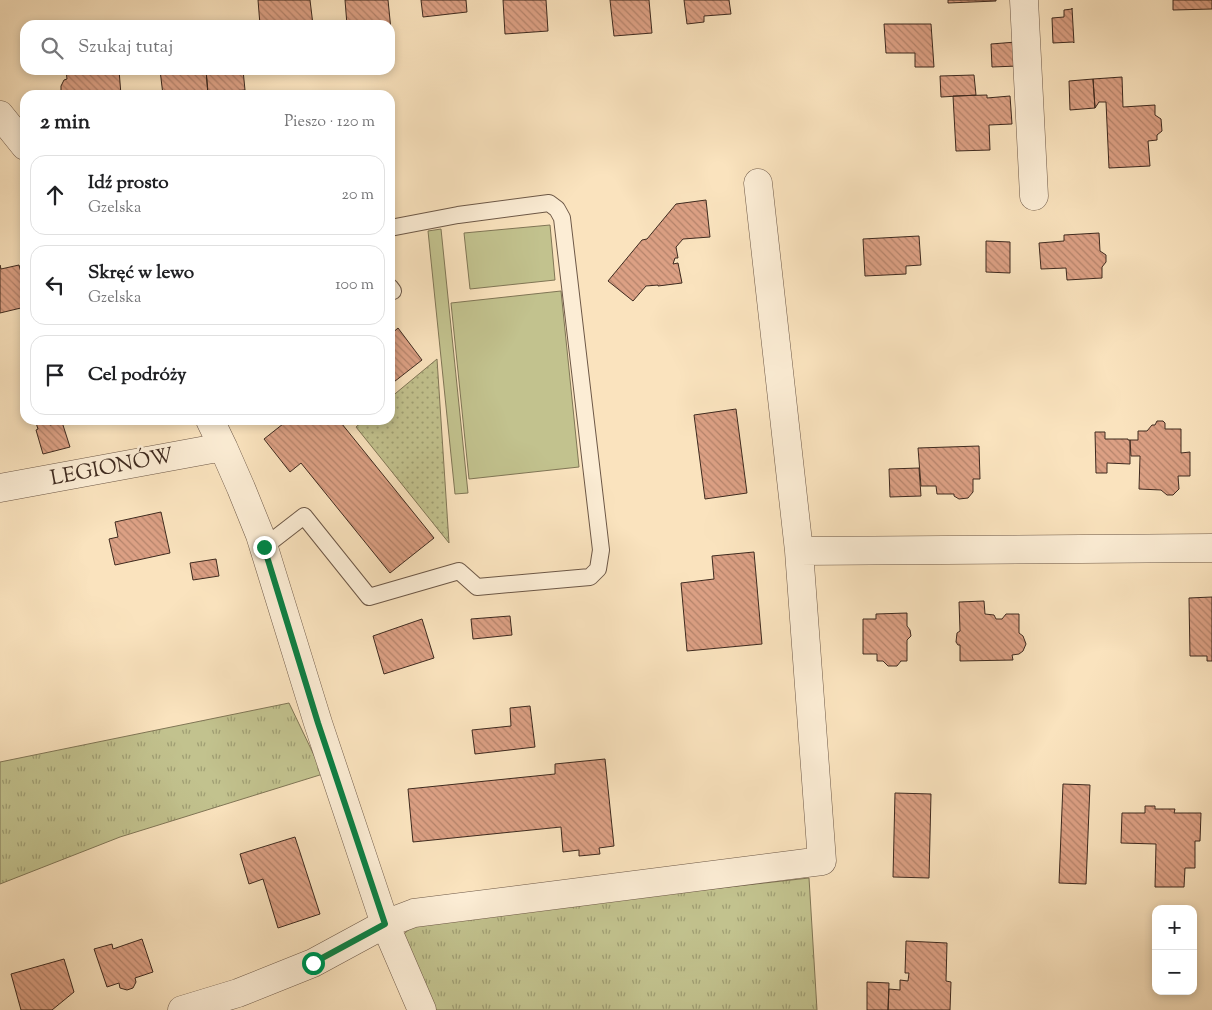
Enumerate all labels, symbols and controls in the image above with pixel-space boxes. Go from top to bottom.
search box [20,20,395,75]
icon: search [38,34,66,62]
text: Szukaj tutaj [78,34,173,61]
text: 2 min [40,108,90,138]
text: Pieszo · 120 m [284,111,375,134]
text: Idź prosto [88,170,169,197]
icon: ahead [41,181,69,209]
text: 20 m [341,184,374,207]
text: Gzelska [88,197,141,220]
text: Skręć w lewo [88,260,194,287]
icon: left [41,271,69,299]
text: 100 m [335,274,374,297]
text: Gzelska [88,287,141,310]
icon: arrive [41,361,69,389]
text: Cel podróży [88,362,187,389]
street label: LEGIONÓW [48,441,176,495]
route end [253,536,276,559]
map controls [1152,905,1197,995]
button: + [1152,905,1197,950]
button: − [1152,950,1197,995]
route start [302,952,325,975]

